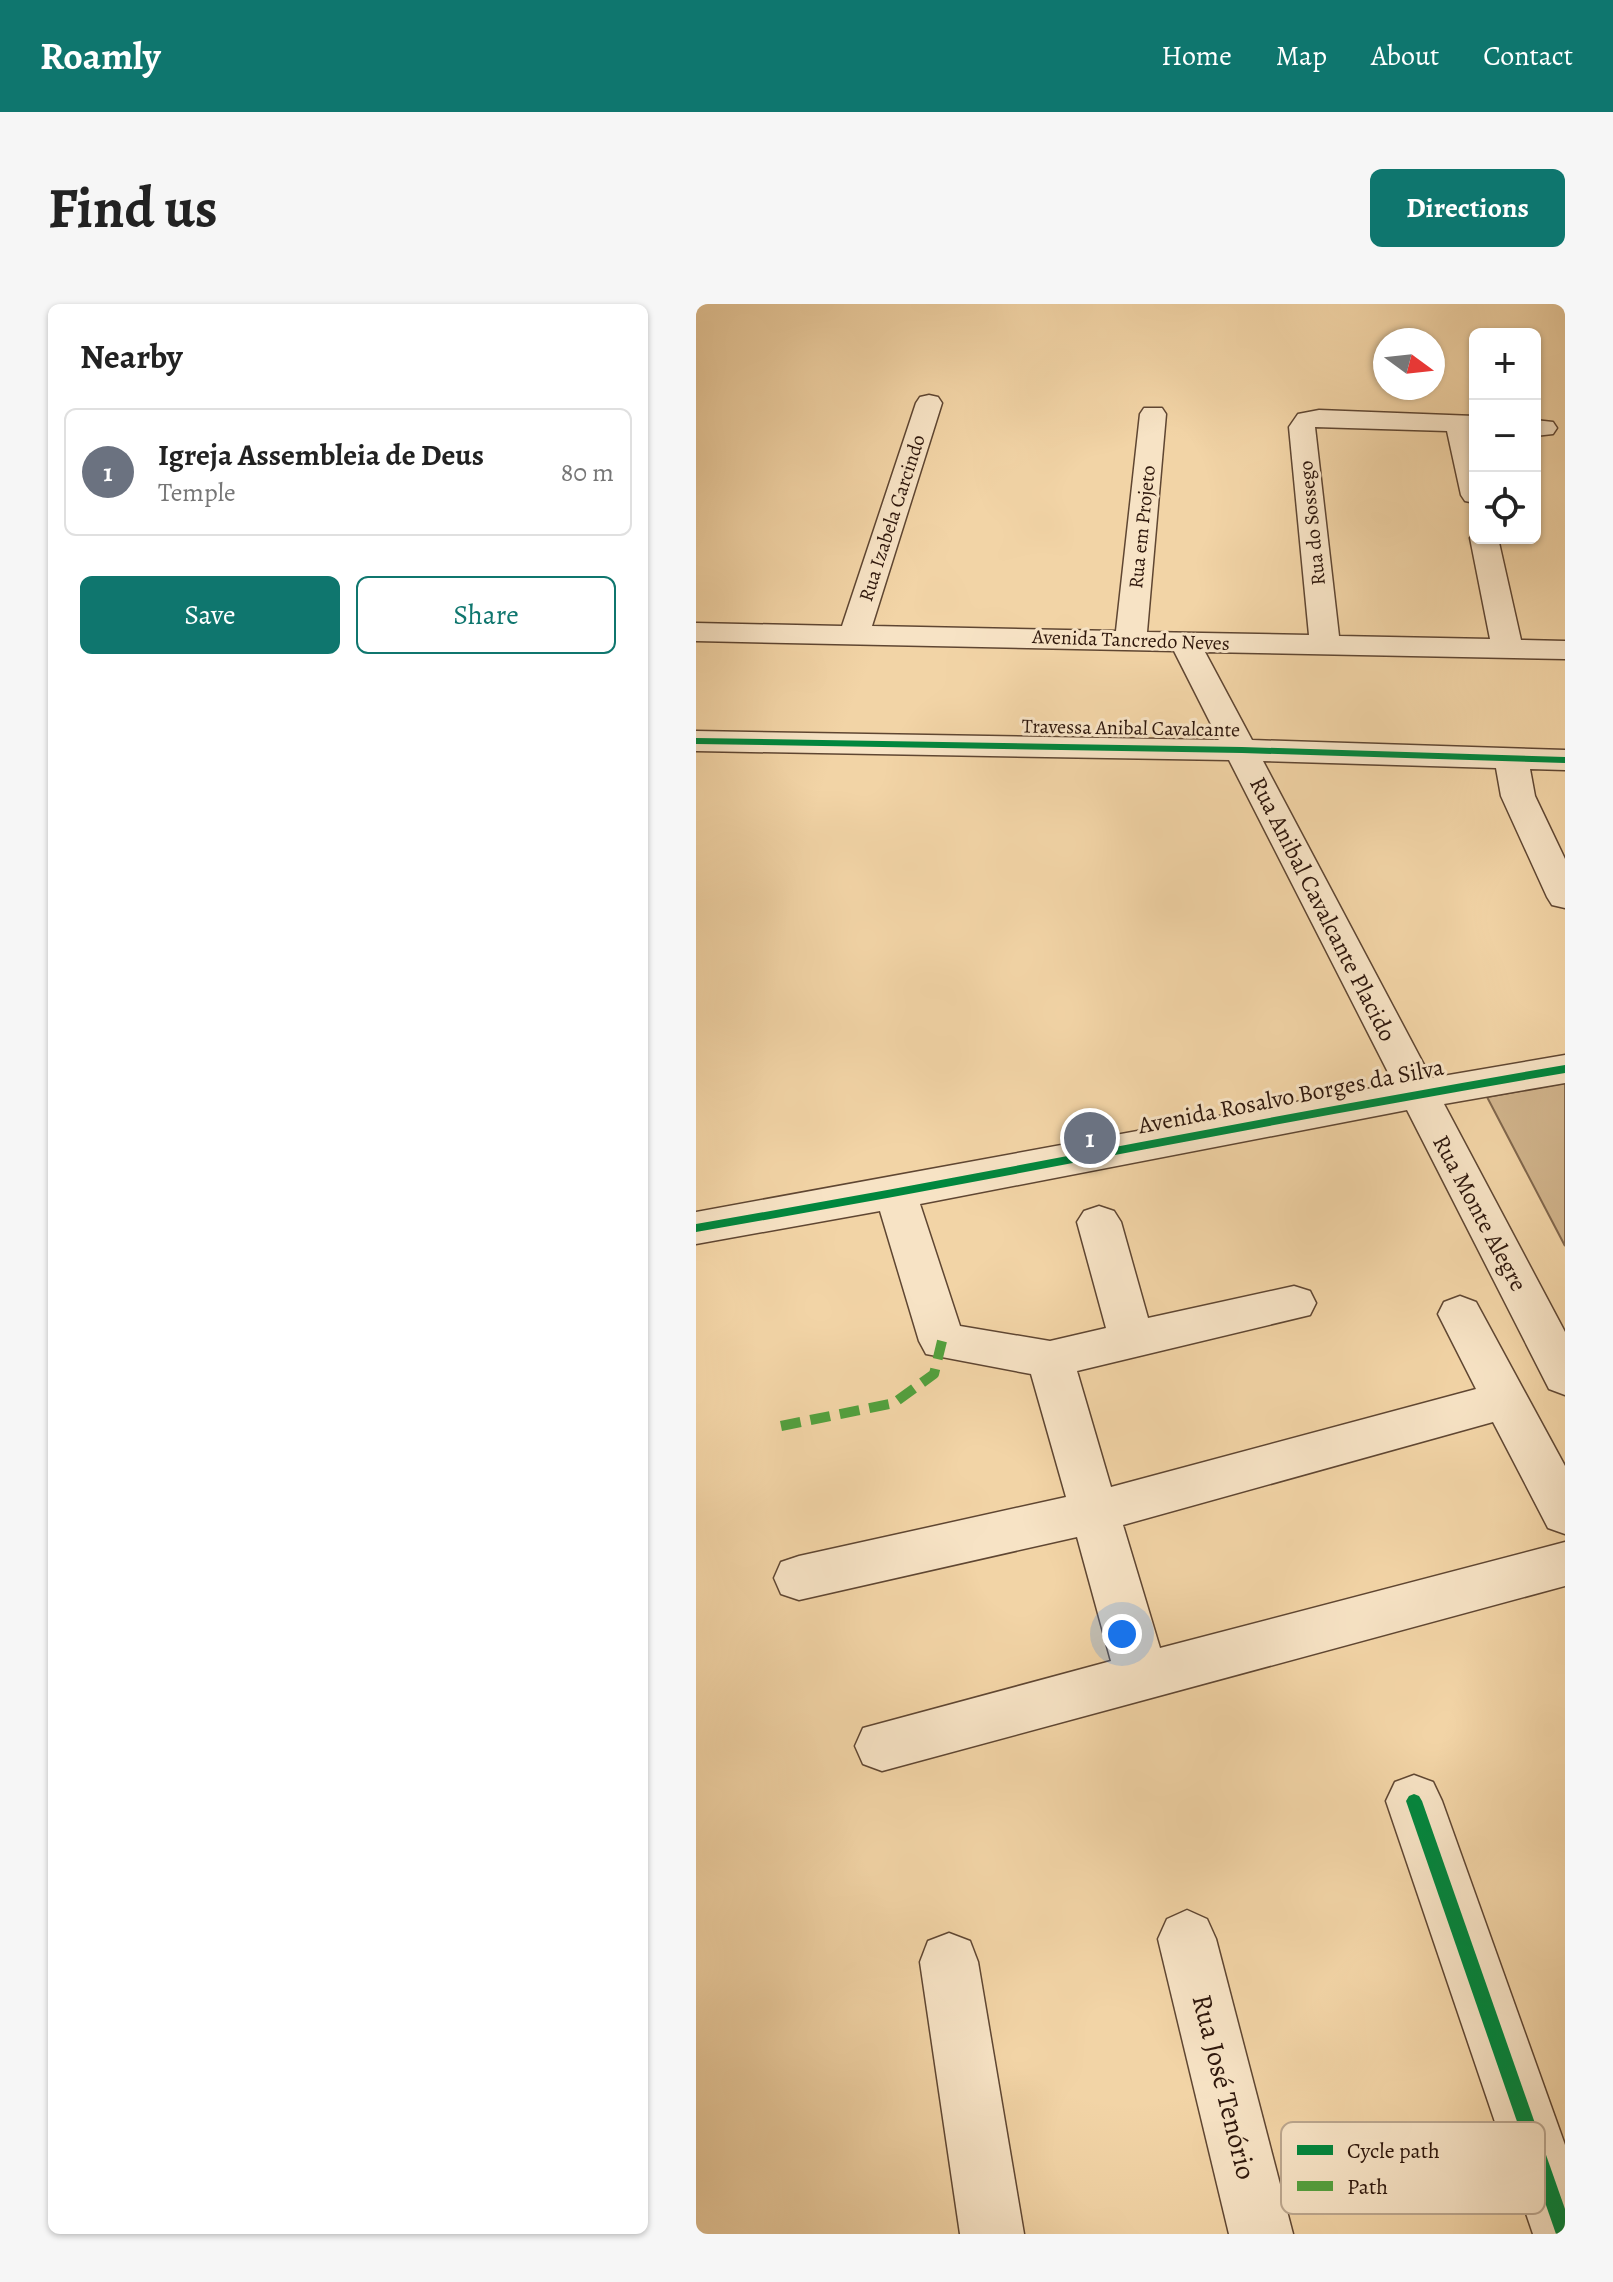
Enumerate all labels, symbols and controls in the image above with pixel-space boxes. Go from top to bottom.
text: Roamly [40,30,161,82]
text: Home [1161,37,1232,75]
text: Map [1276,37,1327,75]
text: About [1371,37,1439,75]
text: Contact [1483,37,1573,75]
button: Directions [1370,169,1565,247]
text: Find us [48,170,218,246]
north arrow [1373,328,1445,400]
map controls [1469,328,1541,544]
button: + [1469,328,1541,400]
text: Nearby [80,333,183,380]
button: − [1469,400,1541,472]
street label: Rua Izabela Carcindo [852,431,932,605]
text: Igreja Assembleia de Deus [158,435,484,475]
text: 1 [103,455,113,490]
text: 80 m [561,455,614,490]
street label: Rua do Sossego [1292,459,1332,587]
street label: Rua em Projeto [1122,464,1162,590]
button: locate [1469,472,1541,544]
text: Temple [158,475,236,510]
button: Save [80,576,340,654]
button: Share [356,576,616,654]
street label: Avenida Tancredo Neves [1031,623,1230,657]
street label: Travessa Anibal Cavalcante [1022,713,1240,743]
street label: Rua Anibal Cavalcante Placido [1242,771,1404,1047]
street label: Avenida Rosalvo Borges da Silva [1134,1050,1447,1142]
pin: 1 [1064,1108,1116,1168]
street label: Rua Monte Alegre [1425,1129,1535,1297]
your location [1102,1614,1142,1654]
street label: Rua José Tenório [1183,1991,1265,2183]
legend [1281,2122,1545,2214]
text: Cycle path [1347,2136,1440,2166]
text: Path [1347,2172,1388,2202]

